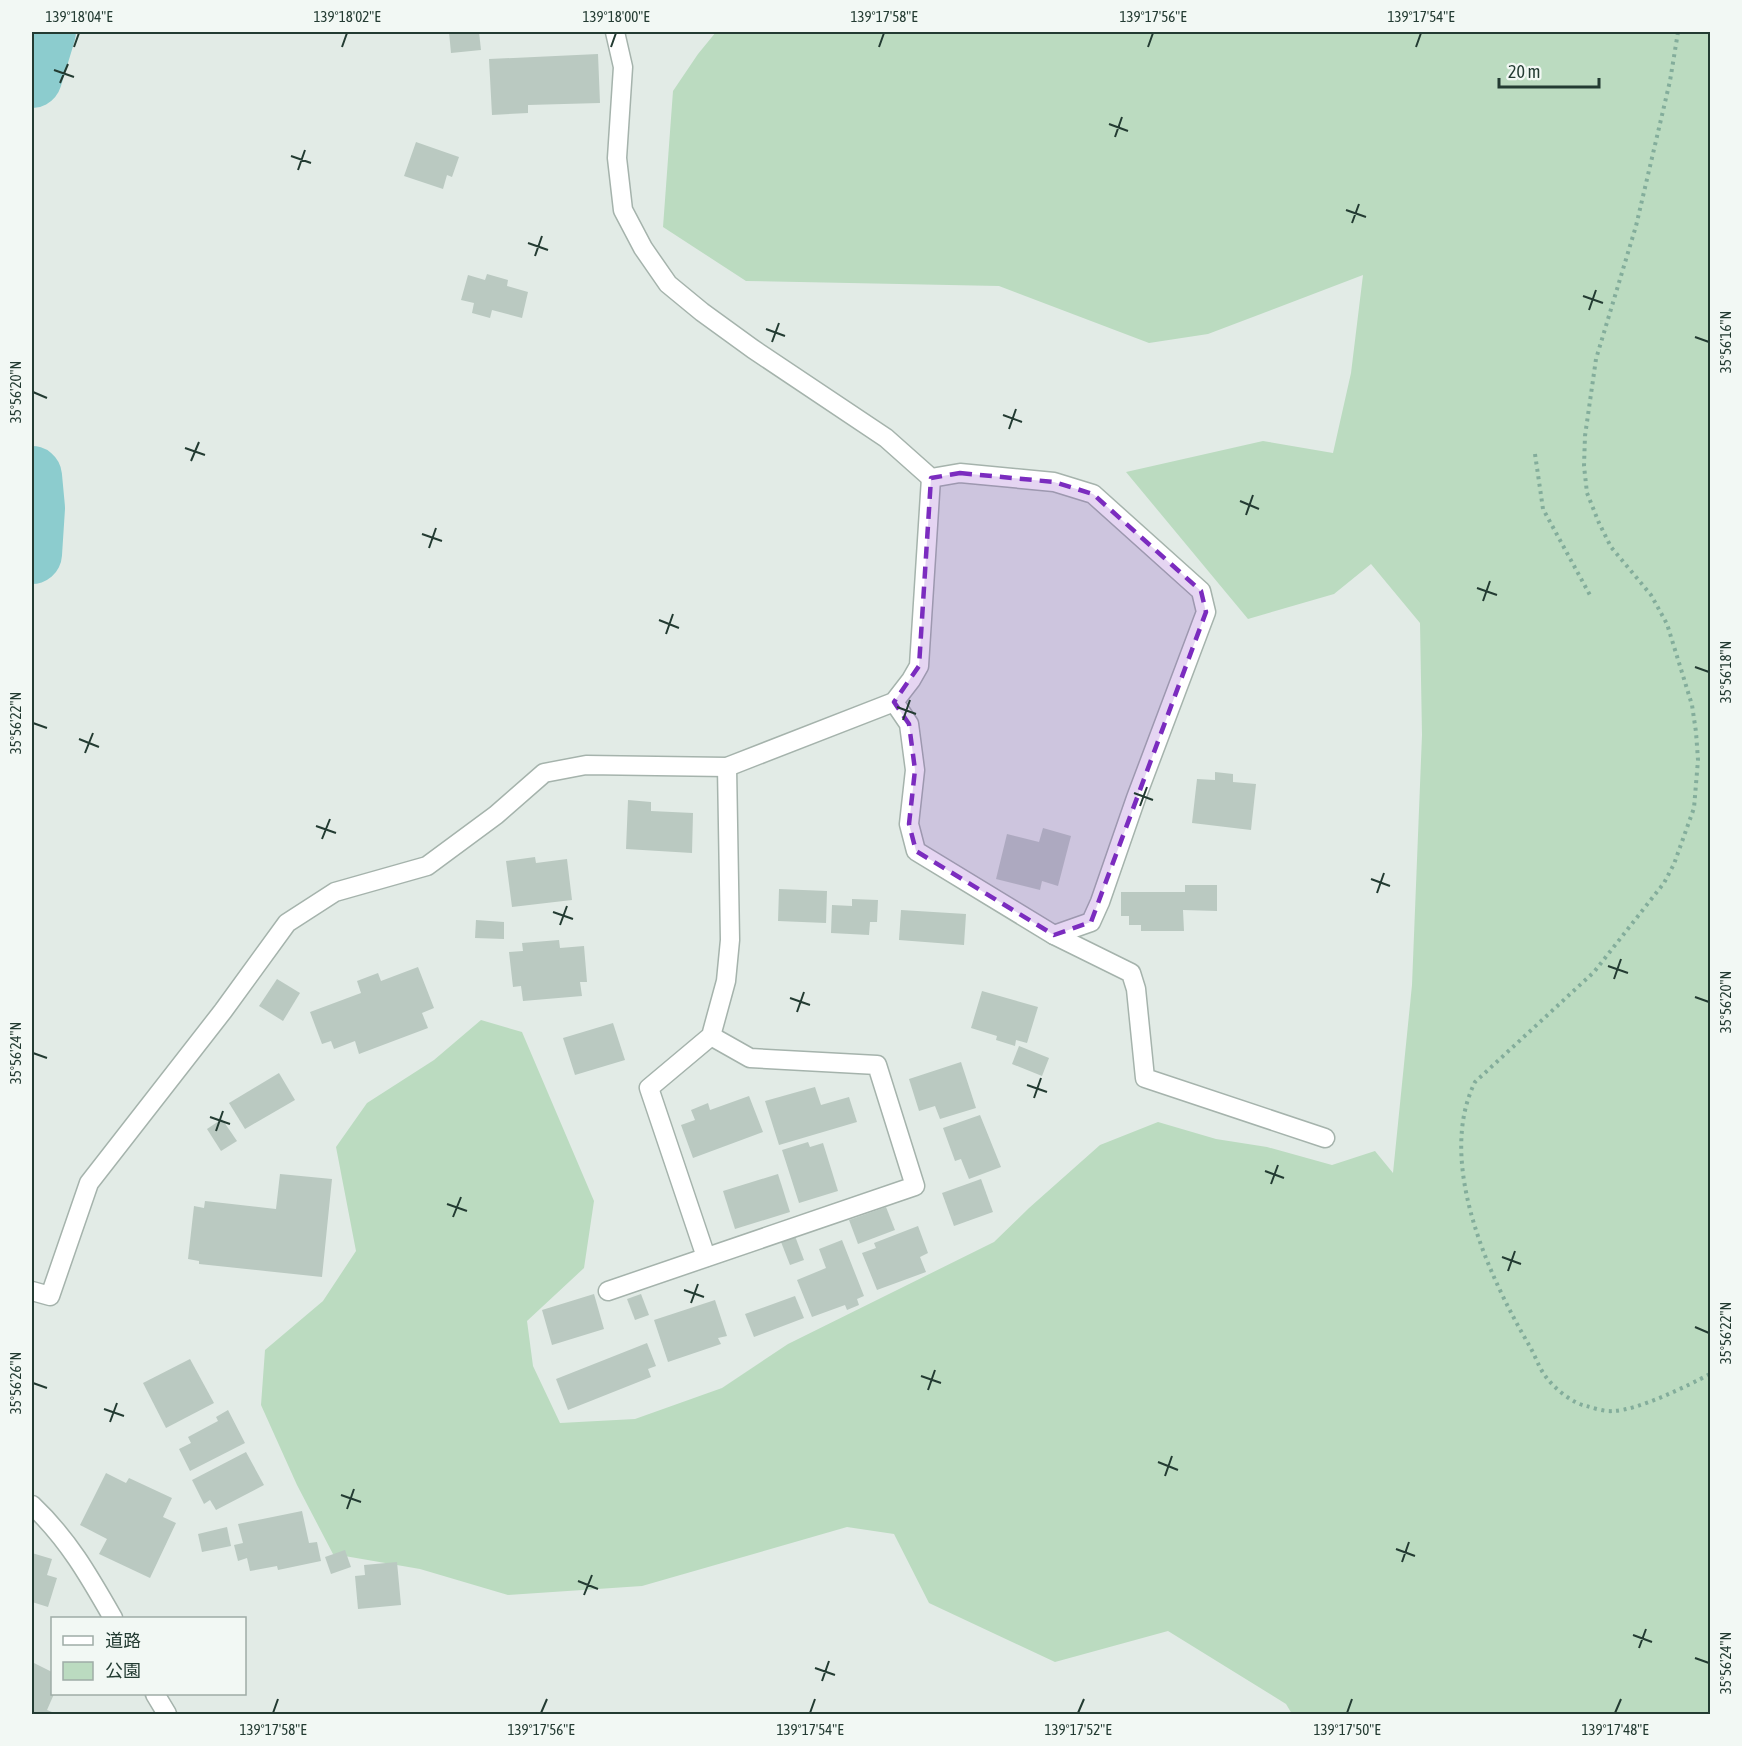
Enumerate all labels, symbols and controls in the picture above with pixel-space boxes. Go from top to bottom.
text: 139°18'04"E [45,8,113,25]
text: 139°18'02"E [313,8,381,25]
text: 139°18'00"E [582,8,650,25]
text: 139°17'58"E [850,8,918,25]
text: 139°17'56"E [1119,8,1187,25]
text: 139°17'54"E [1387,8,1455,25]
scale bar [1499,51,1600,89]
text: 20 m [1508,61,1540,82]
text: 35°56'16"N [1717,311,1734,373]
text: 35°56'20"N [7,361,24,423]
text: 35°56'18"N [1717,641,1734,703]
text: 35°56'22"N [7,692,24,754]
text: 35°56'20"N [1717,971,1734,1033]
text: 35°56'24"N [7,1022,24,1084]
text: 35°56'22"N [1717,1302,1734,1364]
text: 35°56'26"N [7,1352,24,1414]
legend [51,1617,246,1695]
text: 道路 [105,1630,141,1651]
text: 35°56'24"N [1717,1632,1734,1694]
text: 公園 [105,1660,141,1681]
text: 139°17'58"E [239,1721,307,1738]
text: 139°17'56"E [507,1721,575,1738]
text: 139°17'54"E [776,1721,844,1738]
text: 139°17'52"E [1044,1721,1112,1738]
text: 139°17'50"E [1313,1721,1381,1738]
text: 139°17'48"E [1581,1721,1649,1738]

